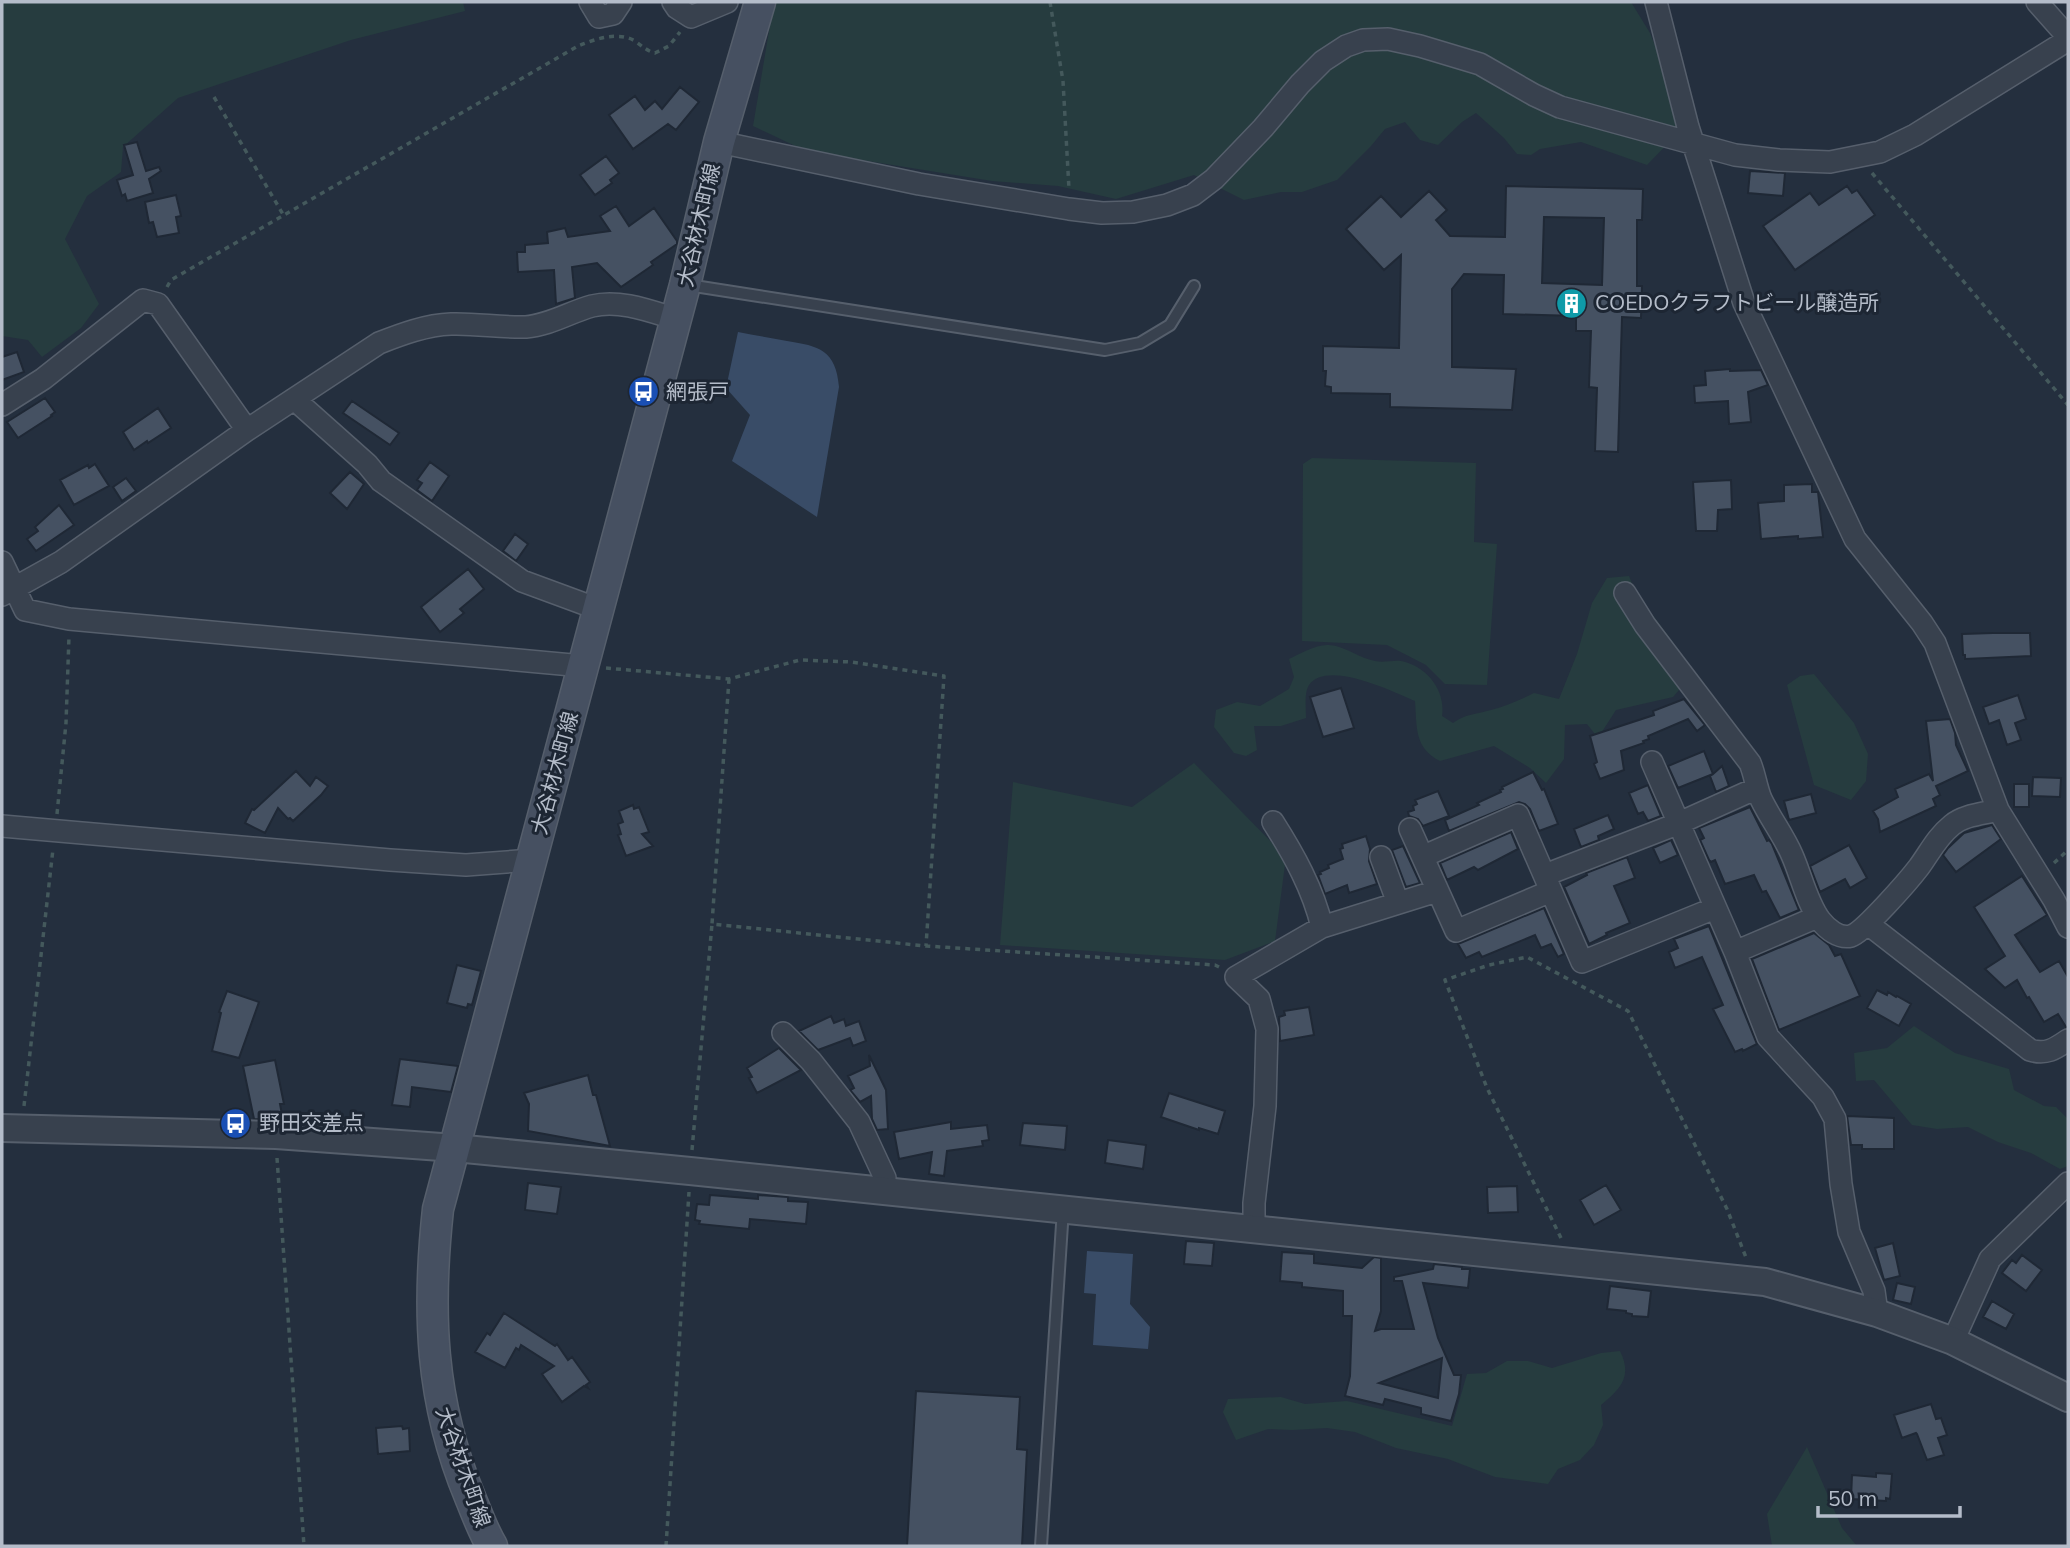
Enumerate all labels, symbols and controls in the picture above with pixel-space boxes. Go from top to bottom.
street label: 大谷材木町線 [671,160,725,289]
building icon: COEDOクラフトビール醸造所 [1555,286,1589,320]
place label: COEDOクラフトビール醸造所 [1595,289,1879,315]
bus stop icon: 網張戸 [626,375,660,409]
place label: 網張戸 [666,378,729,404]
street label: 大谷材木町線 [525,709,583,837]
bus stop icon: 野田交差点 [219,1106,253,1140]
place label: 野田交差点 [259,1109,364,1135]
street label: 大谷材木町線 [431,1403,497,1530]
scale bar [1818,1474,1960,1518]
text: 50 m [1828,1485,1877,1511]

